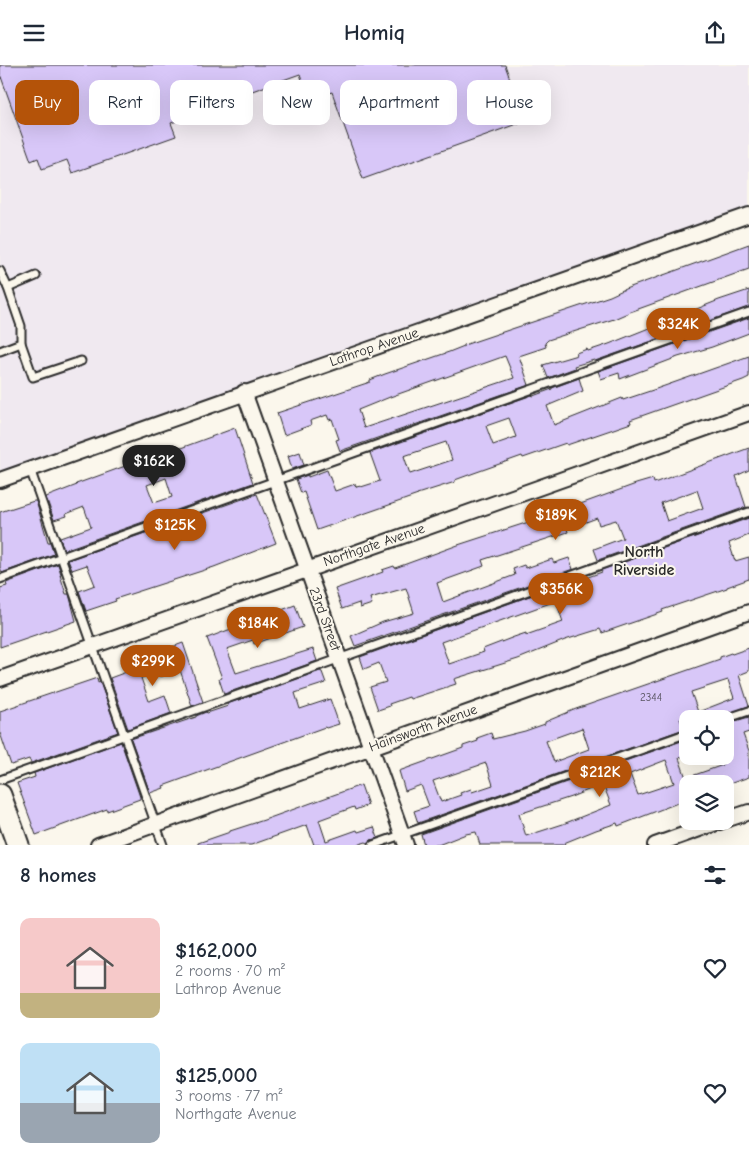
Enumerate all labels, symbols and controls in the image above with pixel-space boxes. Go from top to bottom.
icon: menu [20,19,48,47]
icon: share [701,19,729,47]
text: Homiq [344,20,405,46]
chip: Buy [15,80,79,125]
chip: Rent [89,80,160,125]
chip: Filters [170,80,253,125]
chip: New [263,80,330,125]
chip: Apartment [340,80,457,125]
chip: House [467,80,551,125]
pin: $324K [643,307,713,350]
text: $324K [657,315,699,333]
street label: Lathrop Avenue [327,324,421,370]
pin: $162K [119,445,189,487]
text: $162K [133,452,175,470]
pin: $189K [521,499,591,541]
text: $189K [535,506,577,524]
pin: $125K [140,509,210,551]
text: $125K [154,516,196,534]
street label: Northgate Avenue [321,520,427,570]
district label: North Riverside [614,543,675,579]
pin: $356K [526,573,596,615]
text: $356K [539,580,583,598]
street label: 23rd Street [306,585,345,654]
pin: $184K [223,607,293,649]
text: $184K [238,614,278,632]
pin: $299K [118,645,188,687]
text: $299K [131,652,175,670]
house number: 2344 [640,691,662,704]
street label: Hainsworth Avenue [367,701,479,755]
map controls [679,710,734,830]
button: locate [679,710,734,765]
pin: $212K [565,755,635,798]
text: $212K [580,763,620,781]
button: layers [679,775,734,830]
icon: filters [701,861,729,889]
text: 8 homes [20,863,96,887]
icon: home [60,938,120,998]
text: $162,000 [175,938,257,962]
icon: heart [701,954,729,982]
text: 2 rooms · 70 m² [175,962,285,980]
text: Lathrop Avenue [175,980,281,998]
icon: home [60,1063,120,1123]
text: $125,000 [175,1063,258,1087]
icon: heart [701,1079,729,1107]
text: 3 rooms · 77 m² [175,1087,283,1105]
text: Northgate Avenue [175,1105,296,1123]

